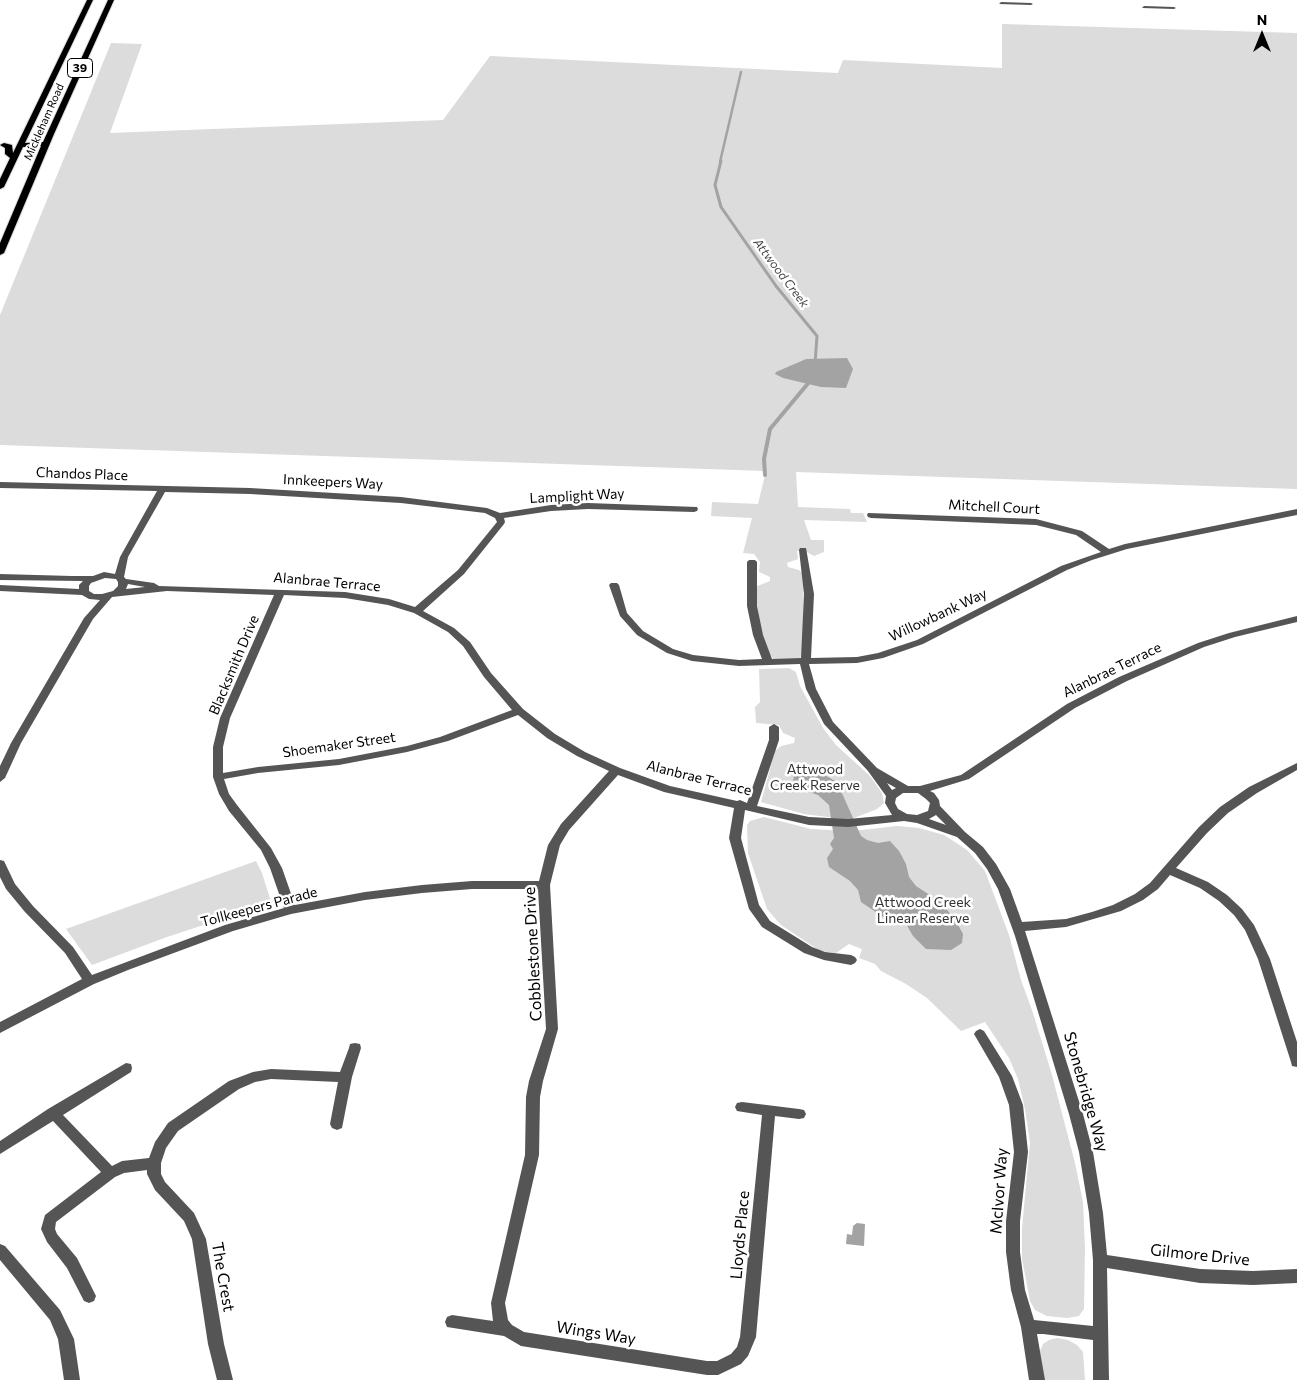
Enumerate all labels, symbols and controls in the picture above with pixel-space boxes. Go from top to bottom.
north arrow [1237,10,1287,60]
text: N [1257,11,1267,28]
road number: 39 [68,58,92,78]
street label: Mickleham Road [21,81,67,163]
water label: Attwood Creek [750,236,812,310]
street label: Chandos Place [36,464,128,484]
street label: Innkeepers Way [283,471,383,493]
street label: Lamplight Way [529,485,625,507]
street label: Mitchell Court [948,496,1040,518]
street label: Alanbrae Terrace [273,569,381,595]
street label: Willowbank Way [886,585,990,645]
street label: Blacksmith Drive [205,613,263,717]
street label: Alanbrae Terrace [1060,639,1164,701]
street label: Shoemaker Street [281,729,397,761]
street label: Alanbrae Terrace [645,757,753,799]
park label: Attwood Creek Reserve [770,761,860,794]
street label: Tollkeepers Parade [199,883,319,931]
street label: Cobblestone Drive [520,886,546,1022]
park label: Attwood Creek Linear Reserve [875,894,971,926]
street label: Stonebridge Way [1060,1030,1112,1154]
street label: McIvor Way [986,1147,1012,1235]
street label: Lloyds Place [727,1190,753,1280]
street label: Gilmore Drive [1149,1240,1251,1270]
street label: The Crest [207,1241,239,1313]
street label: Wings Way [555,1317,637,1349]

